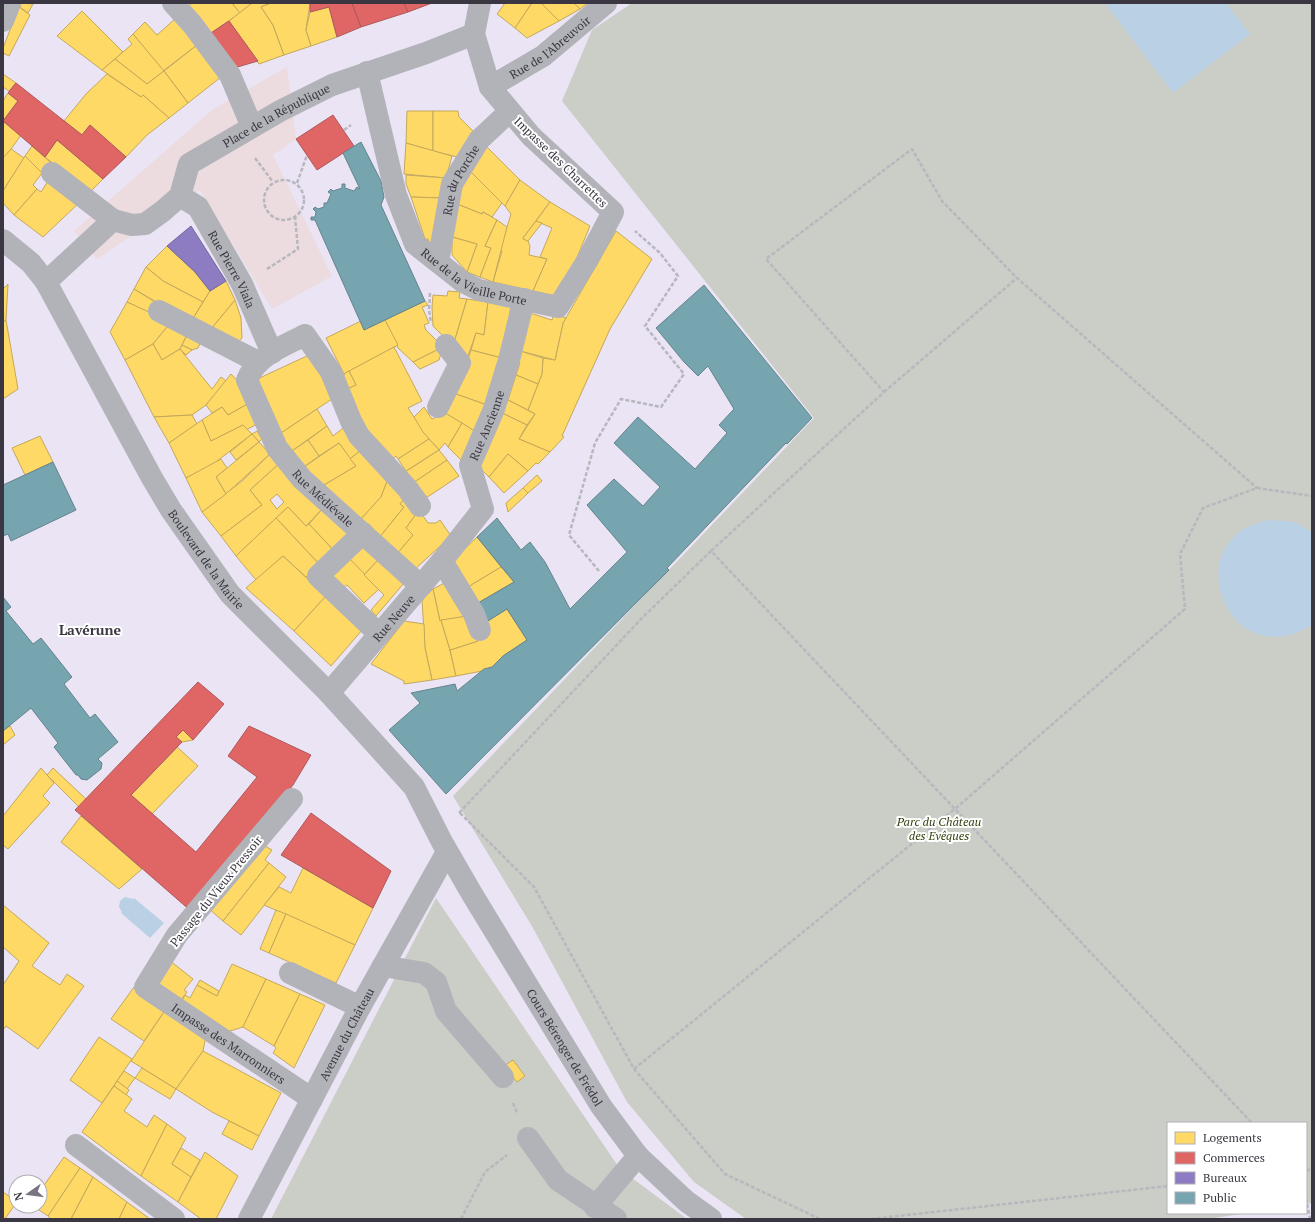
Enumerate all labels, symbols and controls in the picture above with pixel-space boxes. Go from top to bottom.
street label: Rue de l'Abreuvoir [506,12,593,82]
street label: Place de la République [220,80,332,150]
street label: Impasse des Charrettes [511,114,611,210]
street label: Rue du Porche [439,142,482,216]
street label: Rue Pierre Viala [205,228,259,310]
street label: Rue de la Vieille Porte [418,244,528,308]
street label: Rue Ancienne [465,388,507,462]
street label: Rue Médiévale [290,466,357,530]
street label: Boulevard de la Mairie [165,506,248,612]
street label: Rue Neuve [369,591,418,644]
district label: Lavérune [59,620,122,639]
park label: Parc du Château des Evêques [896,814,981,843]
street label: Passage du Vieux Pressoir [167,832,265,949]
street label: Avenue du Château [315,985,377,1083]
street label: Cours Bérenger de Frédol [524,986,607,1109]
street label: Impasse des Marronniers [169,1000,288,1087]
legend [1167,1122,1307,1214]
text: Logements [1203,1130,1262,1145]
text: Commerces [1203,1150,1265,1165]
text: Bureaux [1203,1170,1248,1185]
north arrow [8,1174,48,1214]
text: N [10,1190,26,1202]
text: Public [1203,1190,1237,1205]

